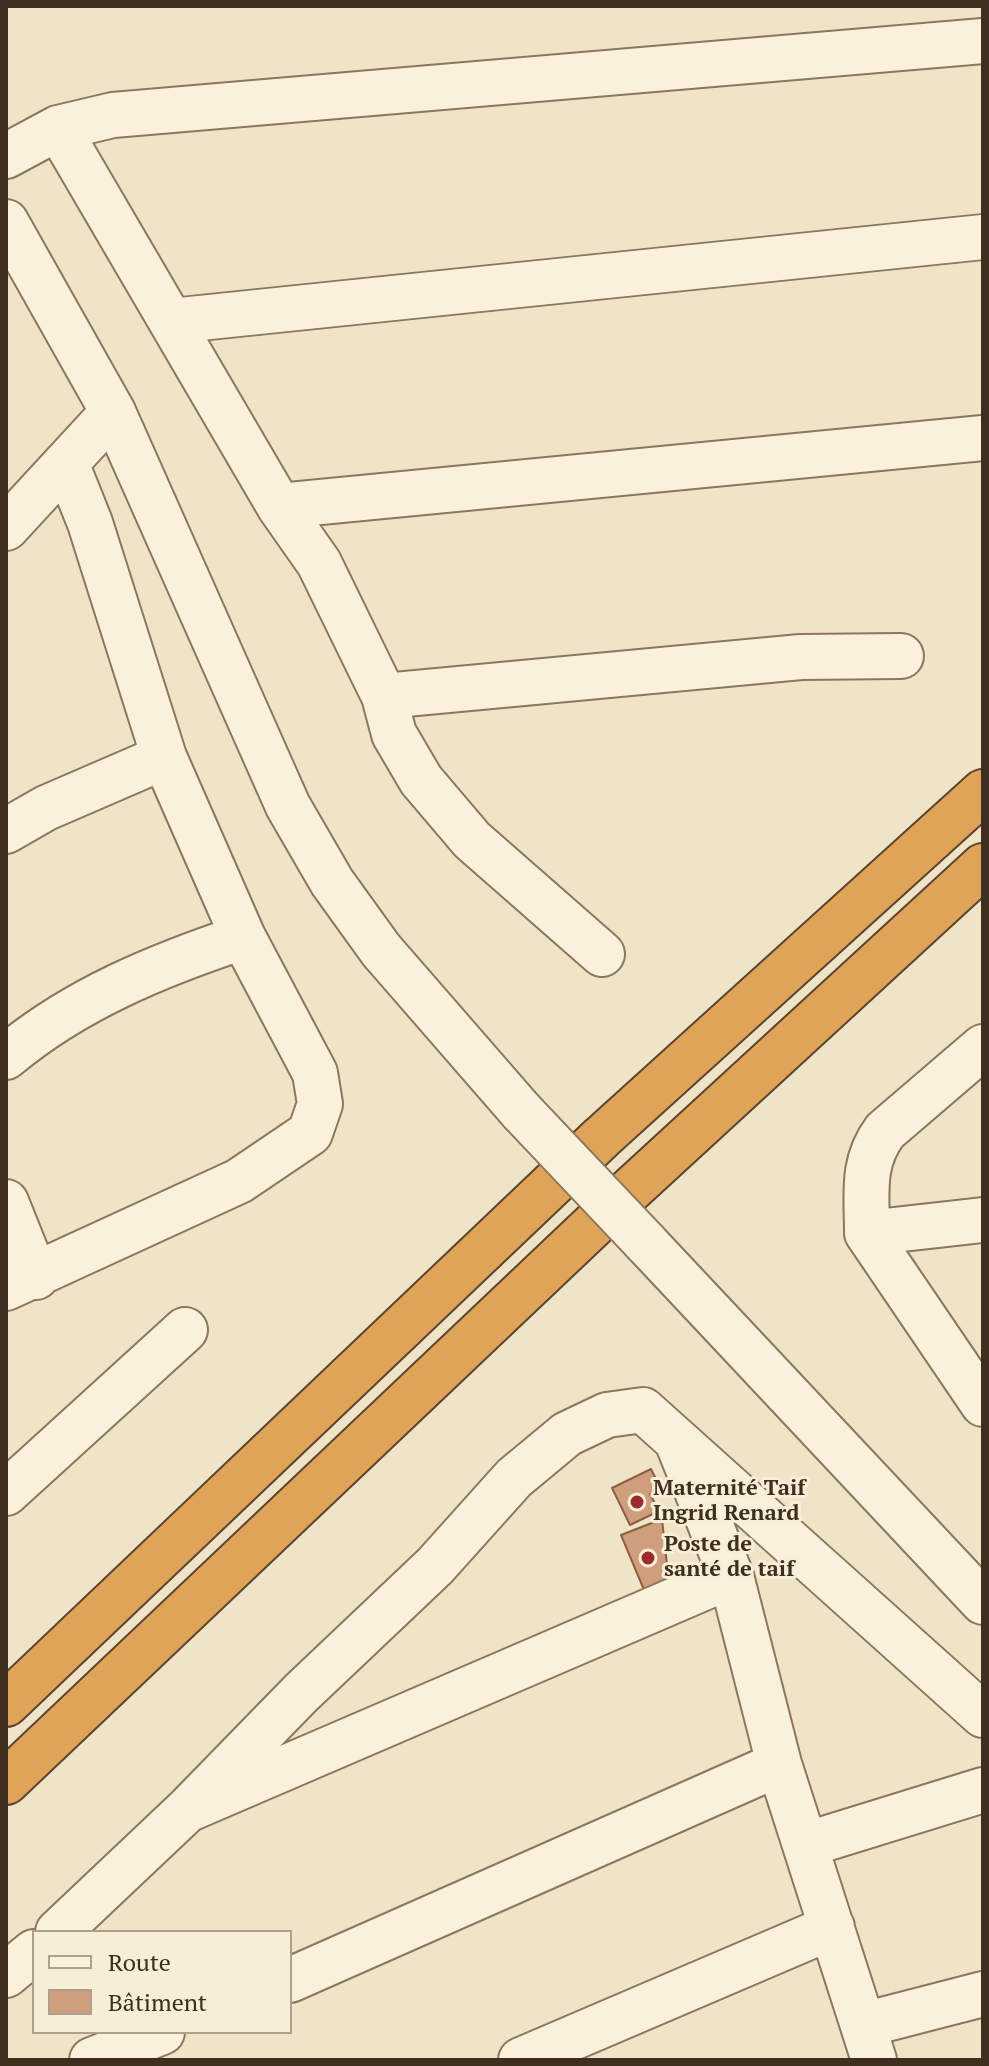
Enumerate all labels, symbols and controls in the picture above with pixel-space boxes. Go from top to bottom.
place label: Maternité Taif Ingrid Renard [653,1476,806,1528]
marker: Maternité Taif Ingrid Renard [628,1493,646,1511]
place label: Poste de santé de taif [664,1532,794,1584]
marker: Poste de santé de taif [639,1549,657,1567]
legend [32,1930,292,2034]
text: Route [108,1946,171,1978]
text: Bâtiment [108,1986,207,2018]

